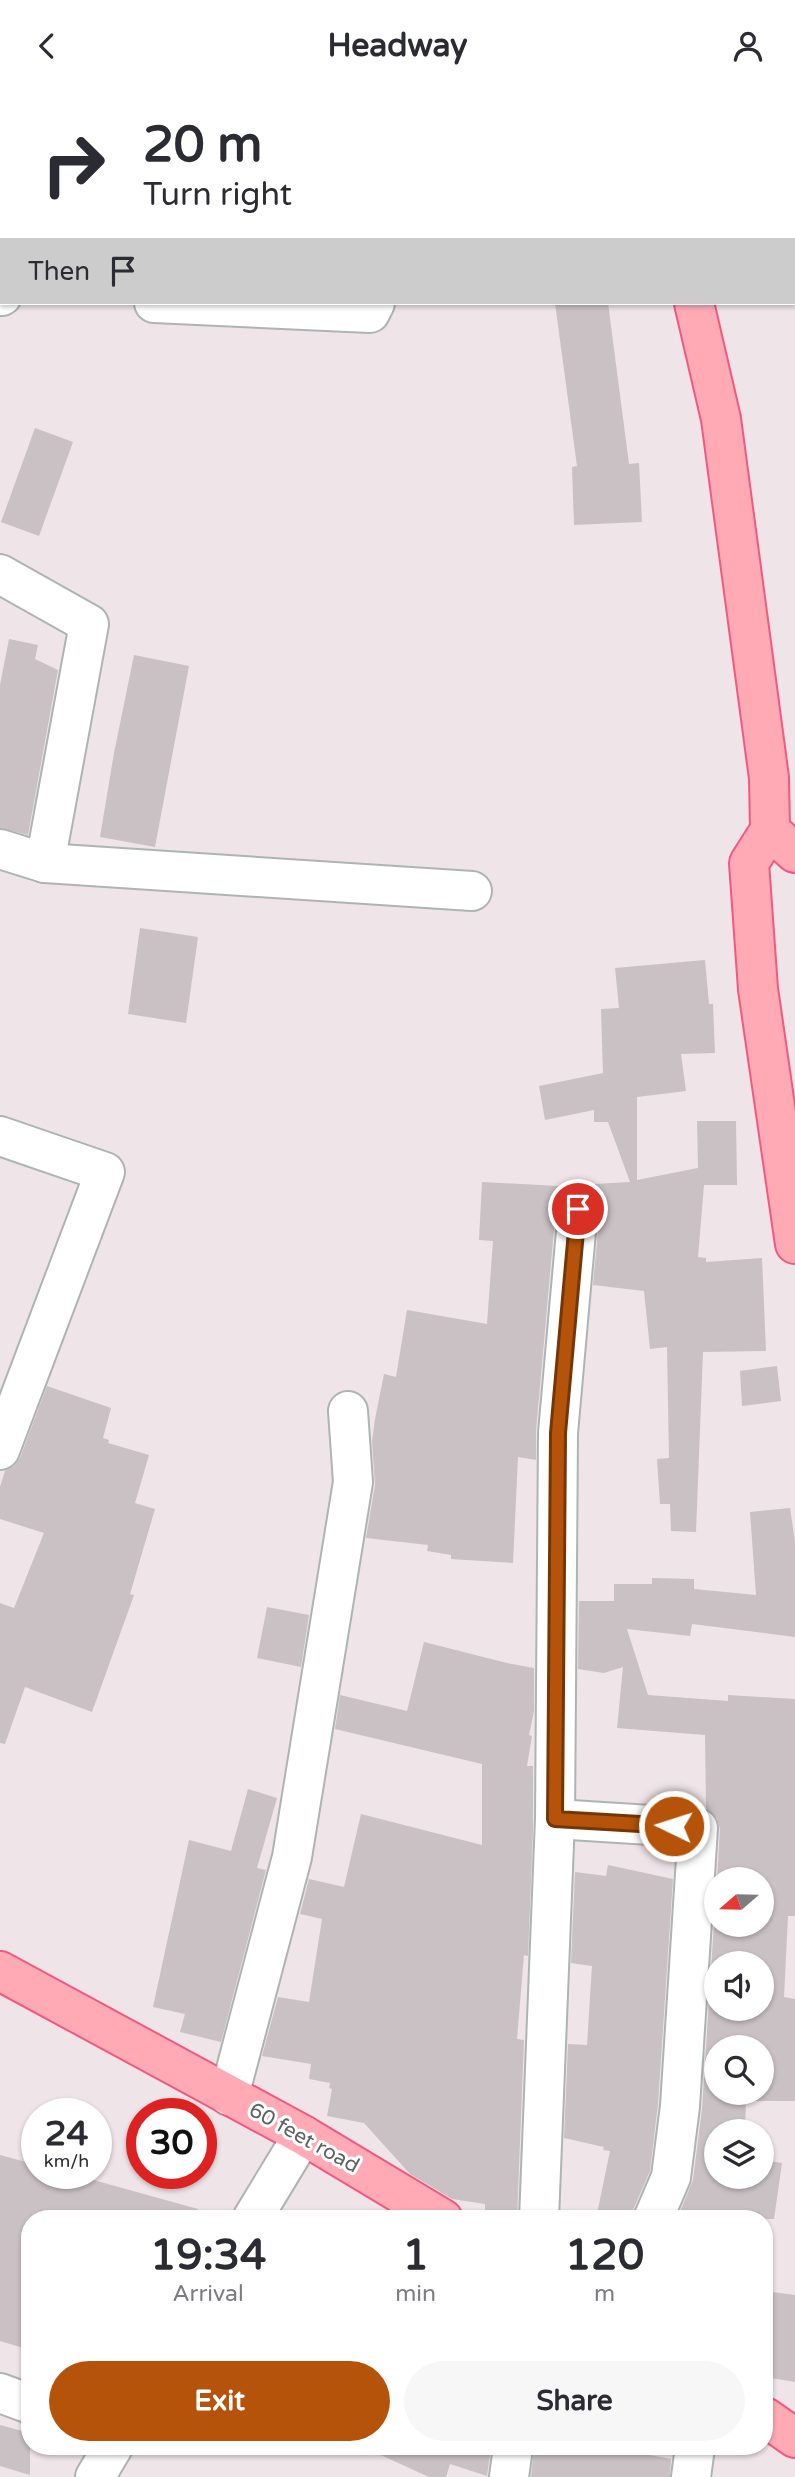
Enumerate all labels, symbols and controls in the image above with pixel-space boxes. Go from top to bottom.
icon: back [28,27,66,65]
text: Headway [327,27,468,65]
icon: person [729,27,767,65]
text: 20 m [143,116,262,175]
icon: right [28,119,119,210]
text: Turn right [143,176,292,214]
icon: arrive [104,252,142,290]
text: Then [28,256,90,287]
pin [548,1179,608,1239]
icon: arrive [559,1190,597,1228]
position arrow [637,1789,711,1863]
north arrow [704,1867,774,1937]
map controls [704,1867,774,2189]
button: sound [704,1951,774,2021]
button: search [704,2035,774,2105]
street label: 60 feet road [245,2097,363,2179]
speed limit sign: 30 [126,2098,217,2189]
text: 24 [45,2113,88,2155]
button: layers [704,2119,774,2189]
text: km/h [44,2150,89,2172]
text: 19:34 [150,2230,266,2281]
text: 1 [402,2230,429,2281]
text: 120 [565,2230,644,2281]
text: Arrival [173,2280,244,2308]
text: min [395,2280,436,2308]
text: m [594,2280,615,2308]
button: Exit [49,2361,390,2441]
button: Share [404,2361,745,2441]

